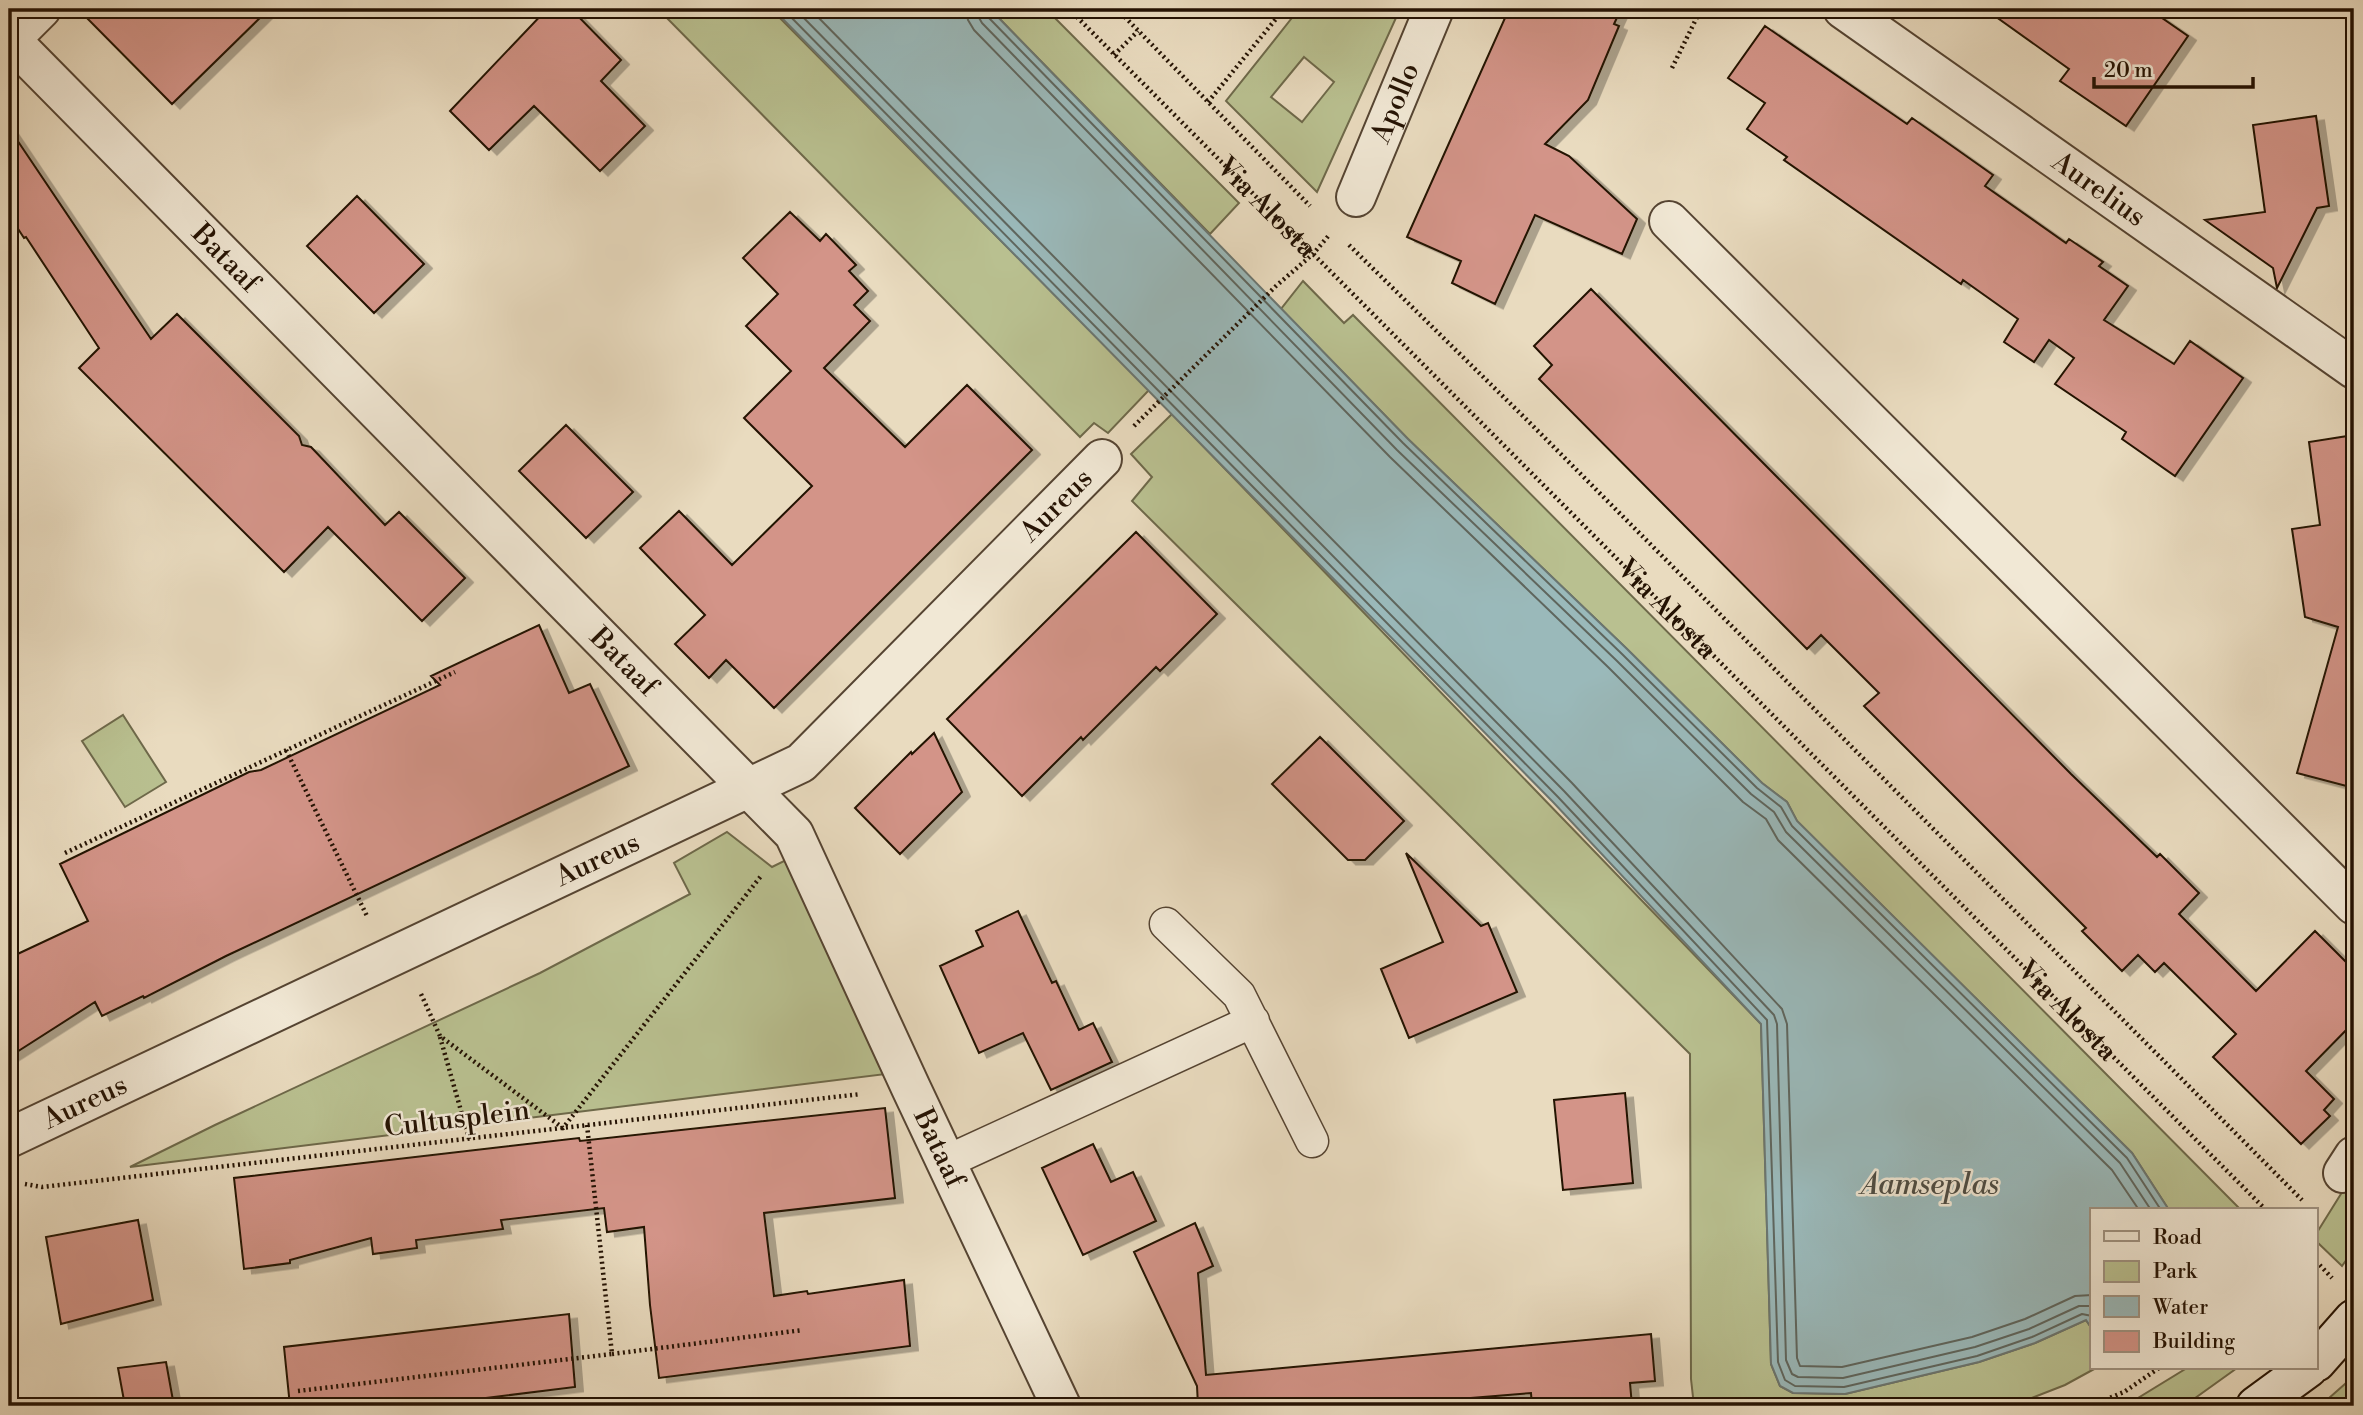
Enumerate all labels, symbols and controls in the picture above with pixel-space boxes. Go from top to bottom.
scale bar [2094,46,2253,90]
street label: Apollo [1363,58,1427,149]
text: 20 m [2104,58,2153,84]
street label: Aurelius [2044,144,2153,234]
street label: Via Alosta [1208,149,1325,266]
street label: Bataaf [184,215,269,301]
street label: Aureus [1012,461,1100,550]
street label: Via Alosta [1609,551,1725,667]
street label: Bataaf [582,619,667,705]
street label: Aureus [549,825,645,895]
street label: Via Alosta [2009,952,2125,1069]
street label: Aureus [36,1067,133,1137]
street label: Cultusplein [382,1093,532,1145]
street label: Bataaf [905,1102,974,1194]
water label: Aamseplas [1858,1166,1999,1204]
legend [2090,1208,2318,1370]
text: Road [2153,1225,2202,1251]
text: Park [2153,1259,2198,1285]
text: Water [2152,1295,2208,1321]
text: Building [2152,1329,2235,1355]

